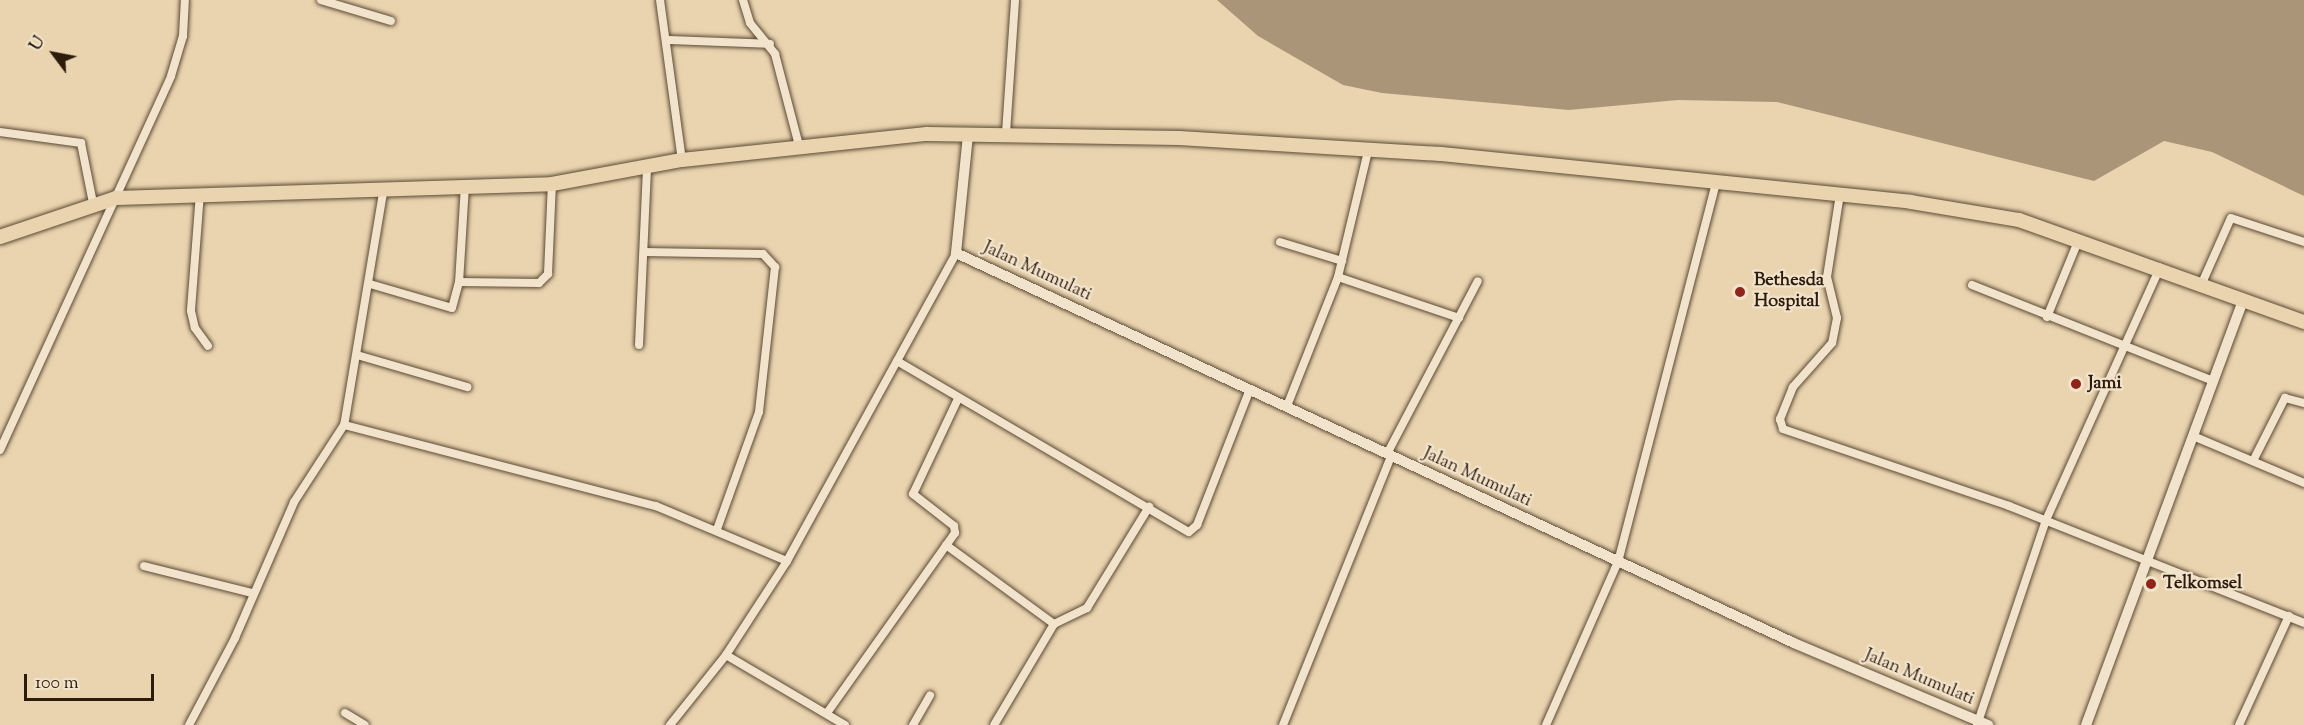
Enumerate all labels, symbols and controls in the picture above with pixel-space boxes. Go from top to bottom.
north arrow [24,24,84,84]
text: U [25,33,52,56]
street label: Jalan Mumulati [979,237,1095,307]
place label: Bethesda Hospital [1754,271,1824,314]
marker: Bethesda Hospital [1731,283,1749,301]
place label: Jami [2088,373,2122,395]
marker: Jami [2069,377,2083,391]
street label: Jalan Mumulati [1419,443,1535,513]
place label: Telkomsel [2163,573,2242,595]
marker: Telkomsel [2144,577,2158,591]
street label: Jalan Mumulati [1861,645,1977,711]
scale bar [27,662,158,700]
text: 100 m [35,671,79,697]

